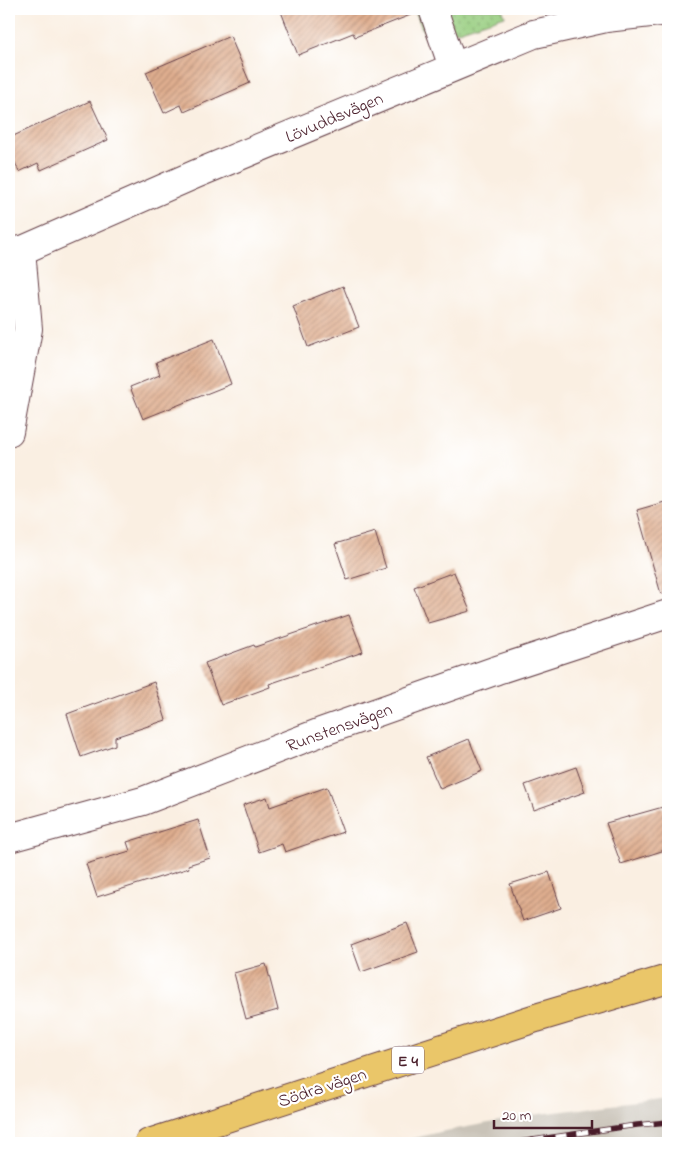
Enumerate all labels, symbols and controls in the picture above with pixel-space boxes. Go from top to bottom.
street label: Lövuddsvägen [282,87,388,152]
street label: Runstensvägen [283,698,397,761]
road number: E 4 [392,1046,424,1074]
street label: Södra vägen [275,1062,371,1116]
scale bar [494,1097,592,1129]
text: 20 m [502,1105,532,1127]

